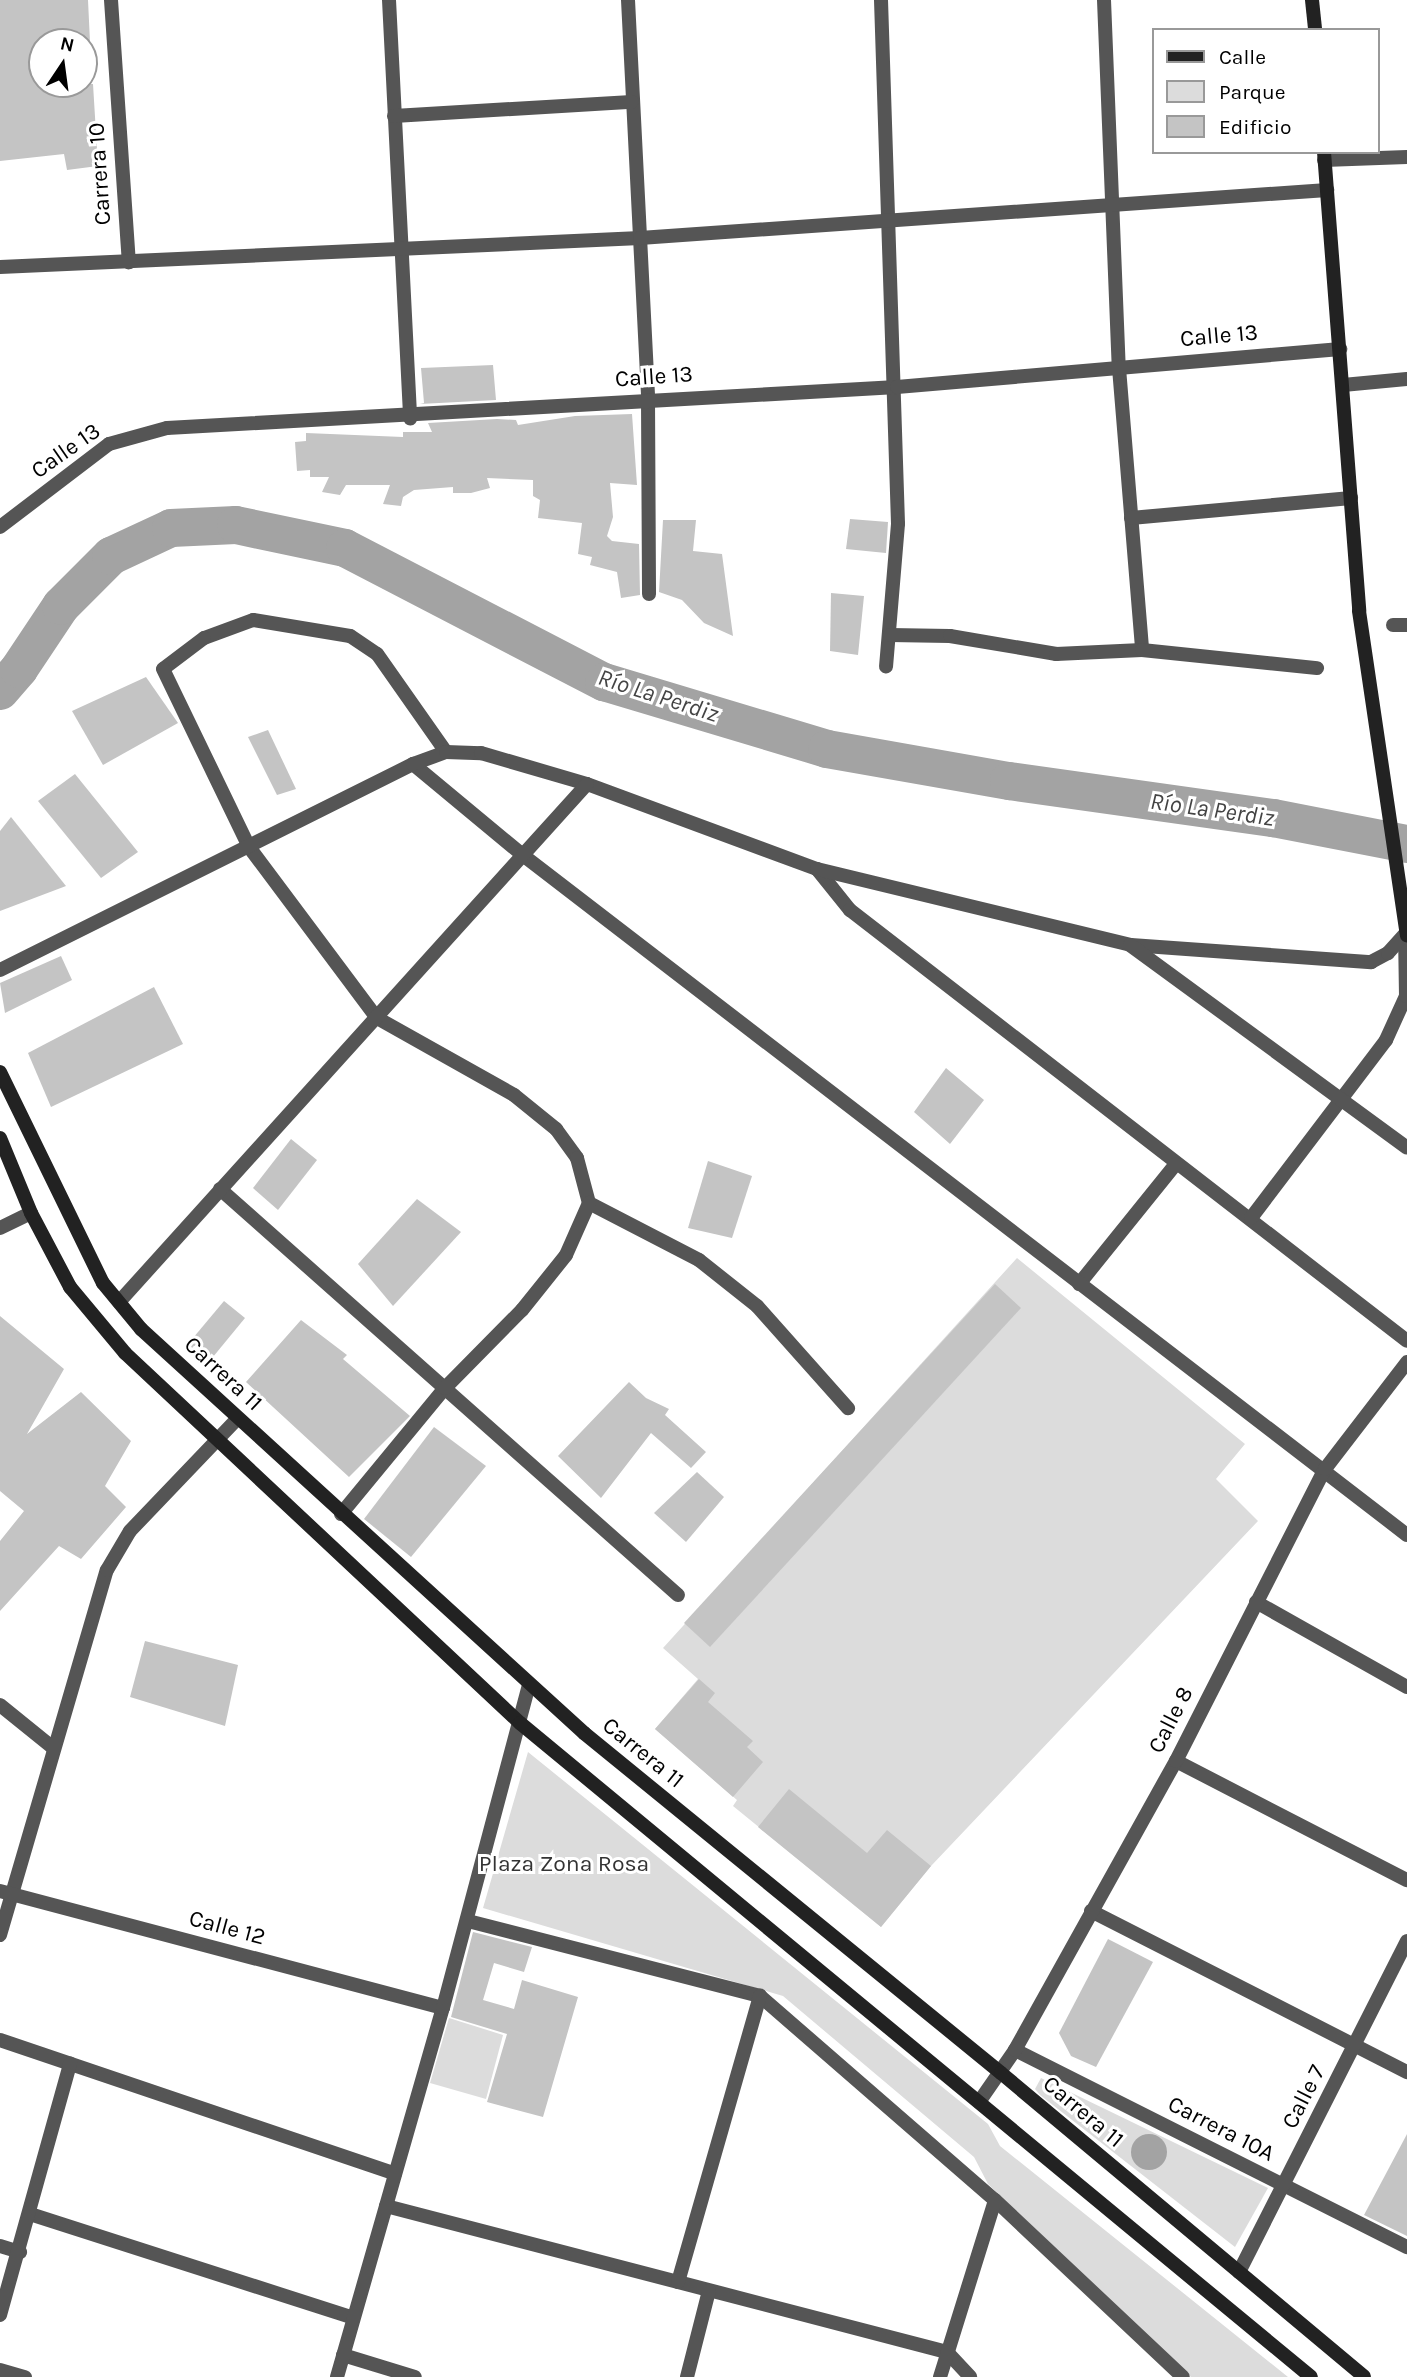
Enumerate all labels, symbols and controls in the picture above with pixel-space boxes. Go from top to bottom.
north arrow [28,28,98,98]
legend [1152,28,1379,154]
text: N [58,32,76,57]
text: Calle [1219,45,1266,69]
text: Parque [1219,80,1286,104]
text: Edificio [1219,115,1292,139]
street label: Carrera 10 [83,122,117,226]
street label: Calle 13 [1179,319,1259,353]
street label: Calle 13 [614,361,694,393]
street label: Calle 13 [26,417,106,485]
water label: Río La Perdiz [594,663,722,729]
water label: Río La Perdiz [1148,787,1276,833]
street label: Carrera 11 [178,1331,268,1417]
street label: Calle 8 [1143,1682,1199,1758]
street label: Carrera 11 [597,1712,689,1794]
park label: Plaza Zona Rosa [479,1850,649,1878]
street label: Calle 12 [186,1905,268,1951]
street label: Calle 7 [1276,2061,1332,2133]
street label: Carrera 11 [1037,2070,1129,2154]
street label: Carrera 10A [1163,2090,1279,2168]

